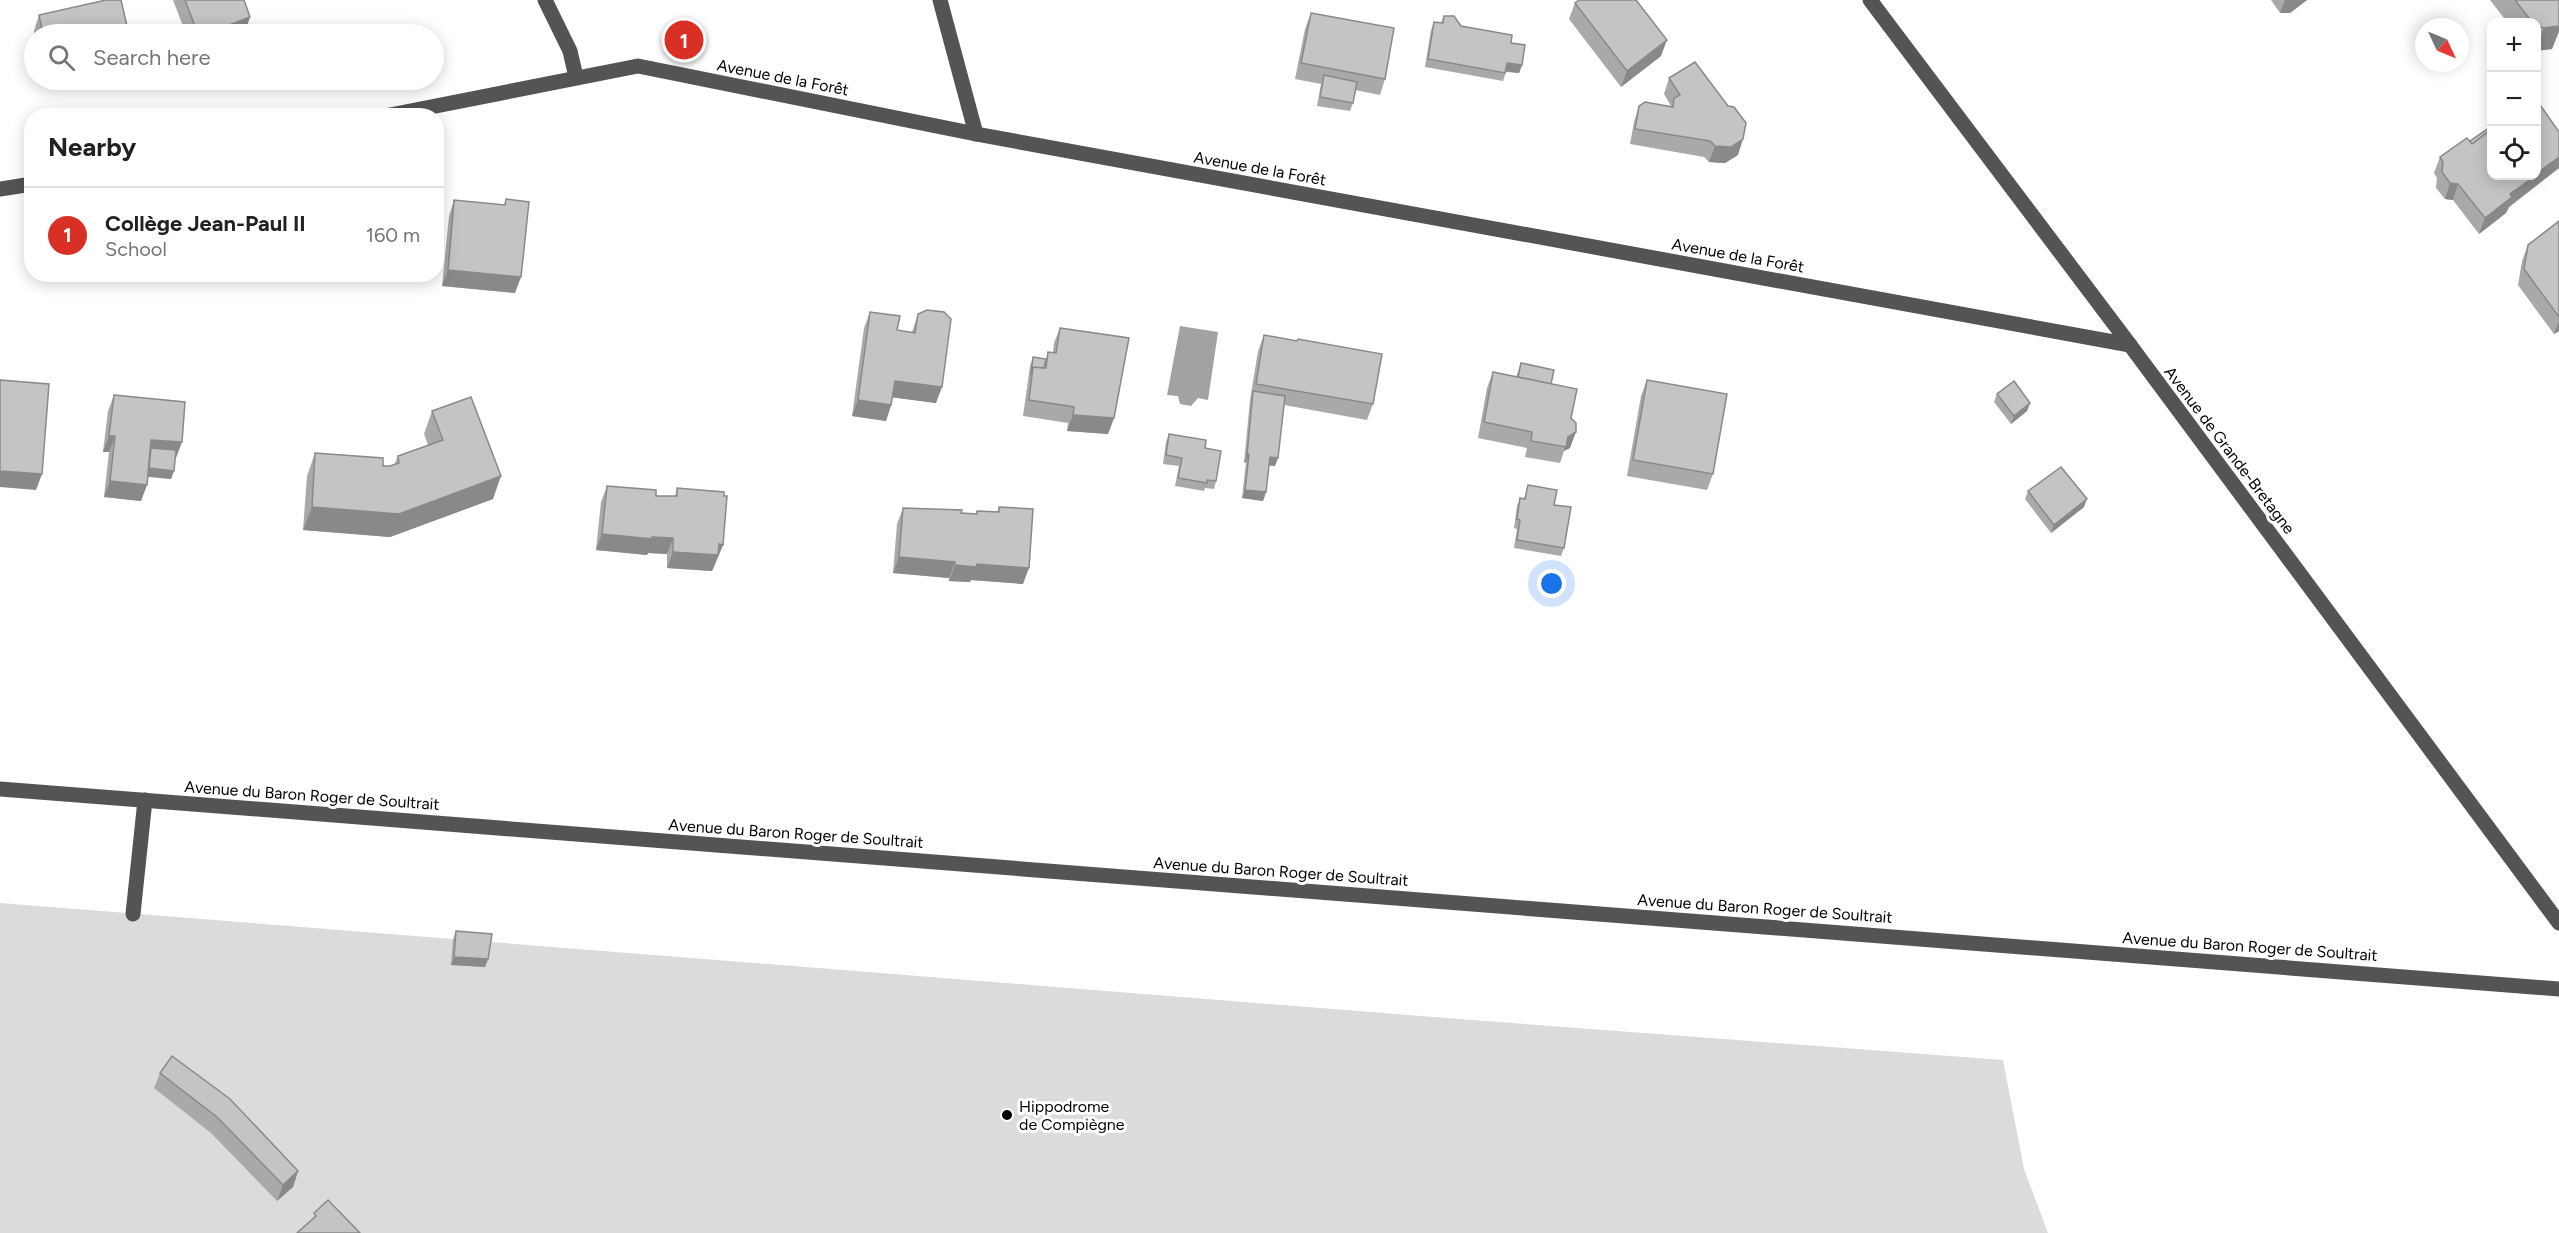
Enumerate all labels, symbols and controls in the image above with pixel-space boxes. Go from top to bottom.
pin: 1 [664,18,704,63]
north arrow [2415,18,2469,72]
map controls [2487,18,2541,180]
button: + [2487,18,2541,72]
search box [24,24,444,90]
icon: search [45,41,78,74]
text: Search here [93,44,211,71]
street label: Avenue de la Forêt [715,55,850,100]
button: − [2487,72,2541,126]
button: locate [2487,126,2541,180]
text: Nearby [48,131,136,163]
street label: Avenue de la Forêt [1192,148,1327,189]
text: Collège Jean-Paul II [105,210,306,237]
text: 1 [63,223,72,247]
text: 160 m [366,223,420,247]
street label: Avenue de la Forêt [1670,235,1805,276]
text: School [105,237,167,261]
street label: Avenue de Grande-Bretagne [2160,363,2299,538]
your location [1537,569,1566,598]
street label: Avenue du Baron Roger de Soultrait [184,777,440,814]
street label: Avenue du Baron Roger de Soultrait [668,815,924,852]
street label: Avenue du Baron Roger de Soultrait [1153,853,1409,890]
street label: Avenue du Baron Roger de Soultrait [1637,890,1893,927]
street label: Avenue du Baron Roger de Soultrait [2122,928,2378,965]
place label: Hippodrome de Compiègne [1019,1097,1125,1134]
marker: Hippodrome de Compiègne [1000,1108,1014,1122]

